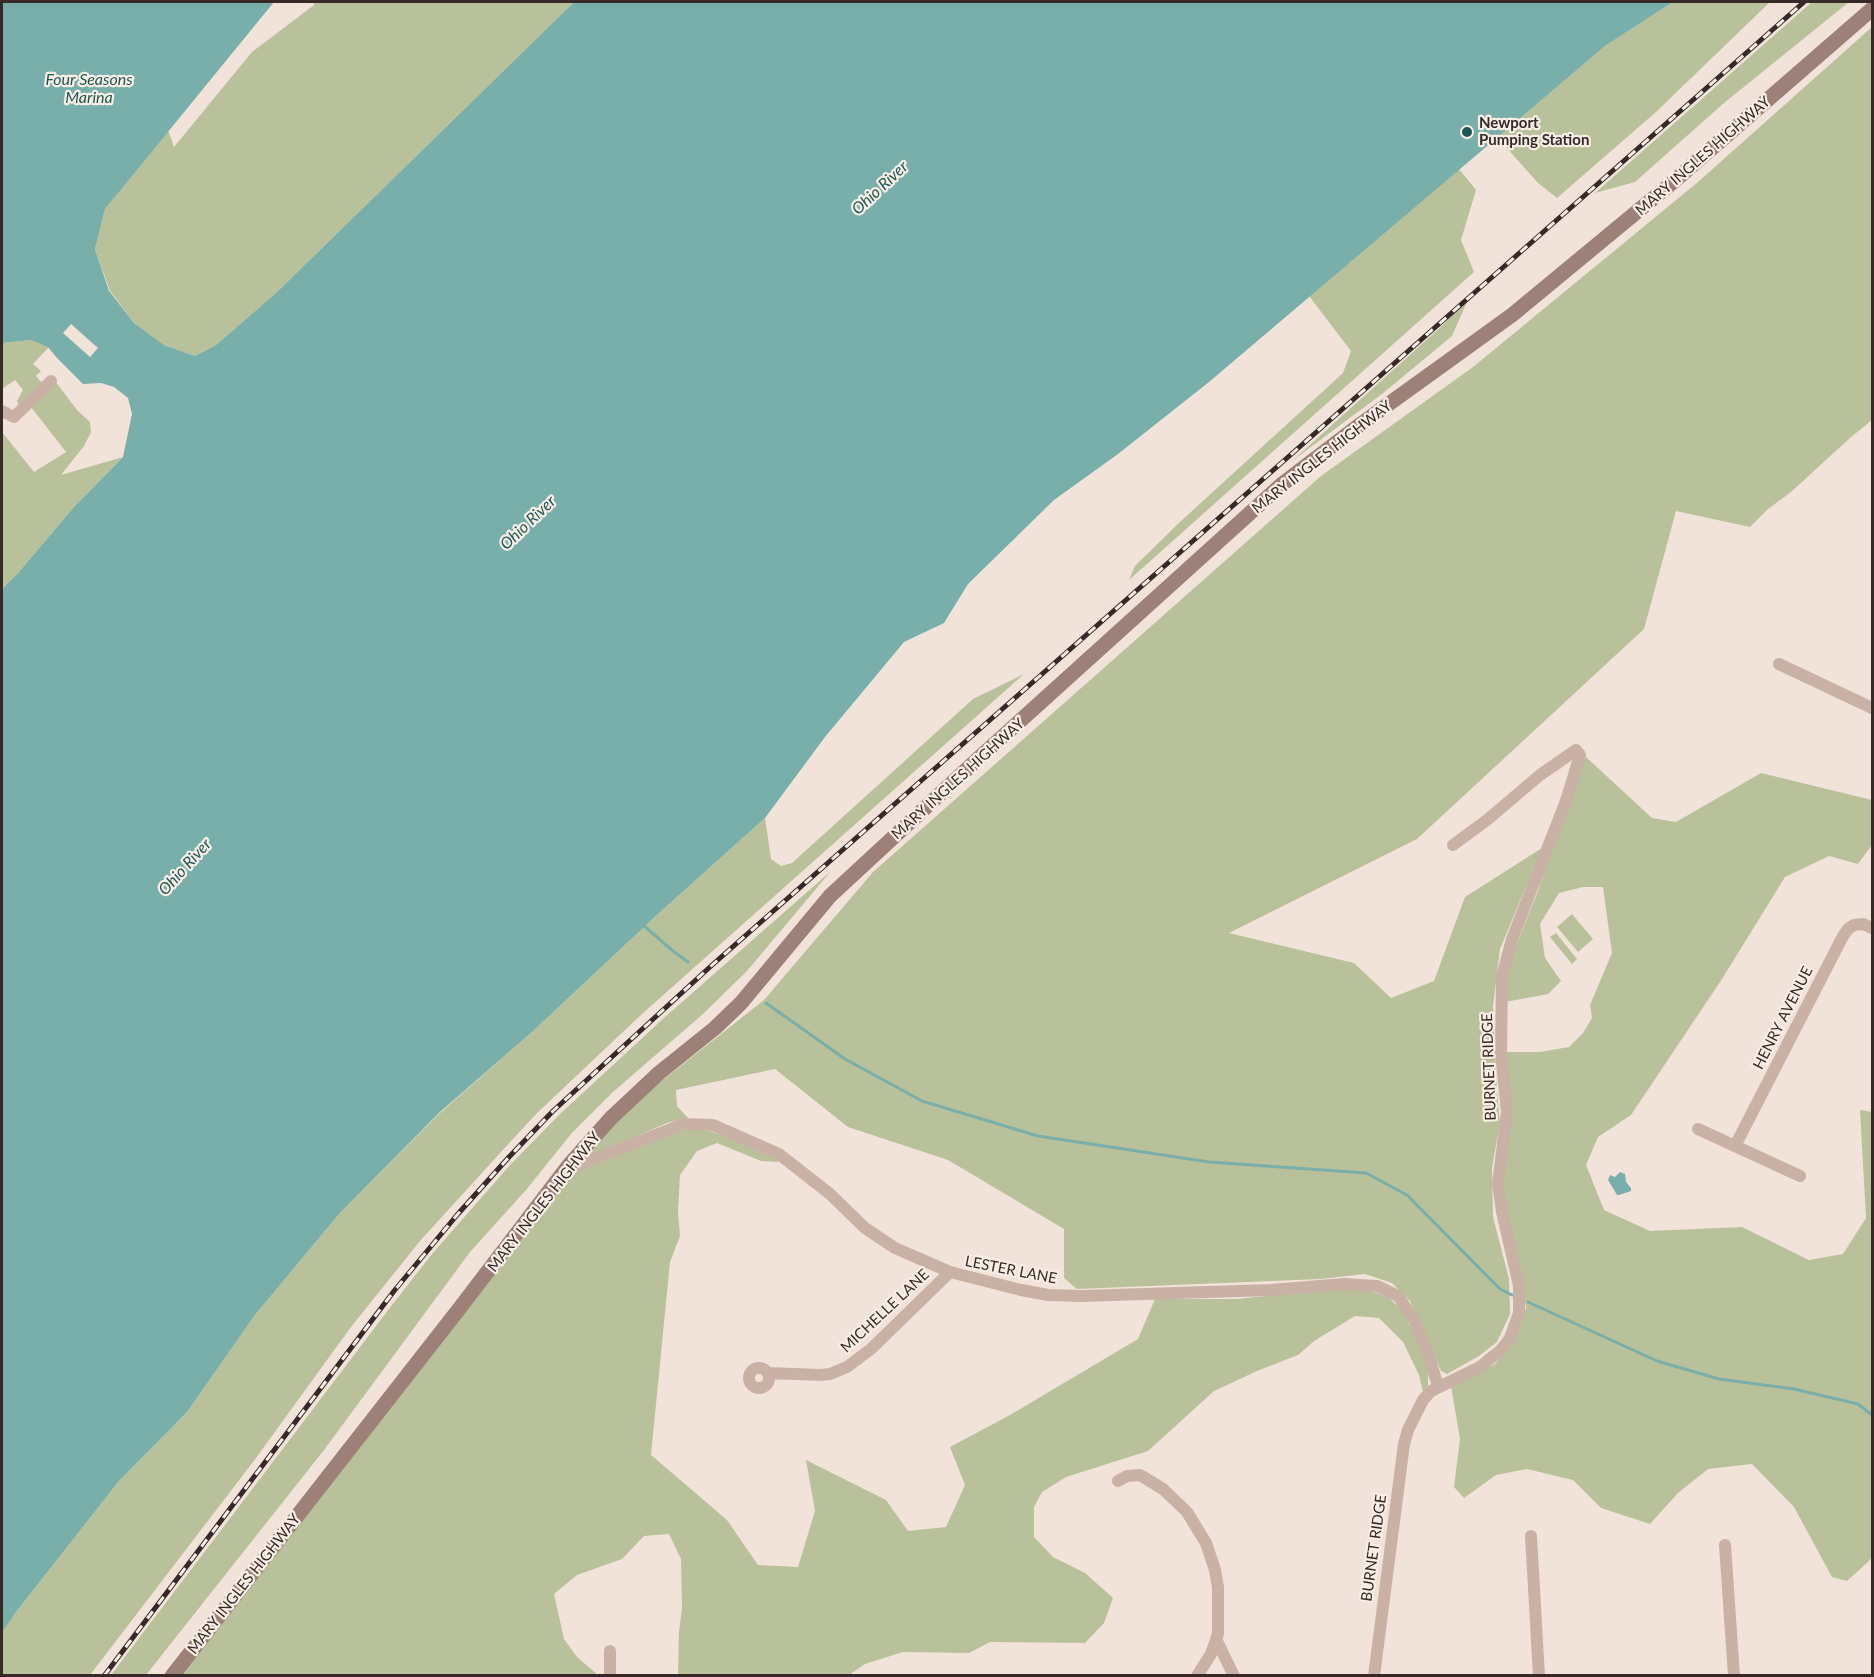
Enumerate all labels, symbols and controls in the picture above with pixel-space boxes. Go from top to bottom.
water label: Four Seasons Marina [45,70,133,108]
street label: MARY INGLES HIGHWAY [1632,93,1774,219]
place label: Newport Pumping Station [1479,114,1589,149]
marker: Newport Pumping Station [1460,125,1474,139]
water label: Ohio River [848,157,912,219]
street label: MARY INGLES HIGHWAY [1248,397,1396,517]
water label: Ohio River [496,492,560,554]
street label: MARY INGLES HIGHWAY [888,715,1028,843]
water label: Ohio River [155,835,215,899]
street label: HENRY AVENUE [1749,964,1817,1072]
street label: BURNET RIDGE [1478,1013,1500,1121]
street label: MARY INGLES HIGHWAY [484,1128,604,1276]
street label: LESTER LANE [964,1252,1058,1288]
street label: MICHELLE LANE [837,1265,933,1357]
street label: BURNET RIDGE [1358,1493,1390,1603]
street label: MARY INGLES HIGHWAY [184,1510,304,1658]

